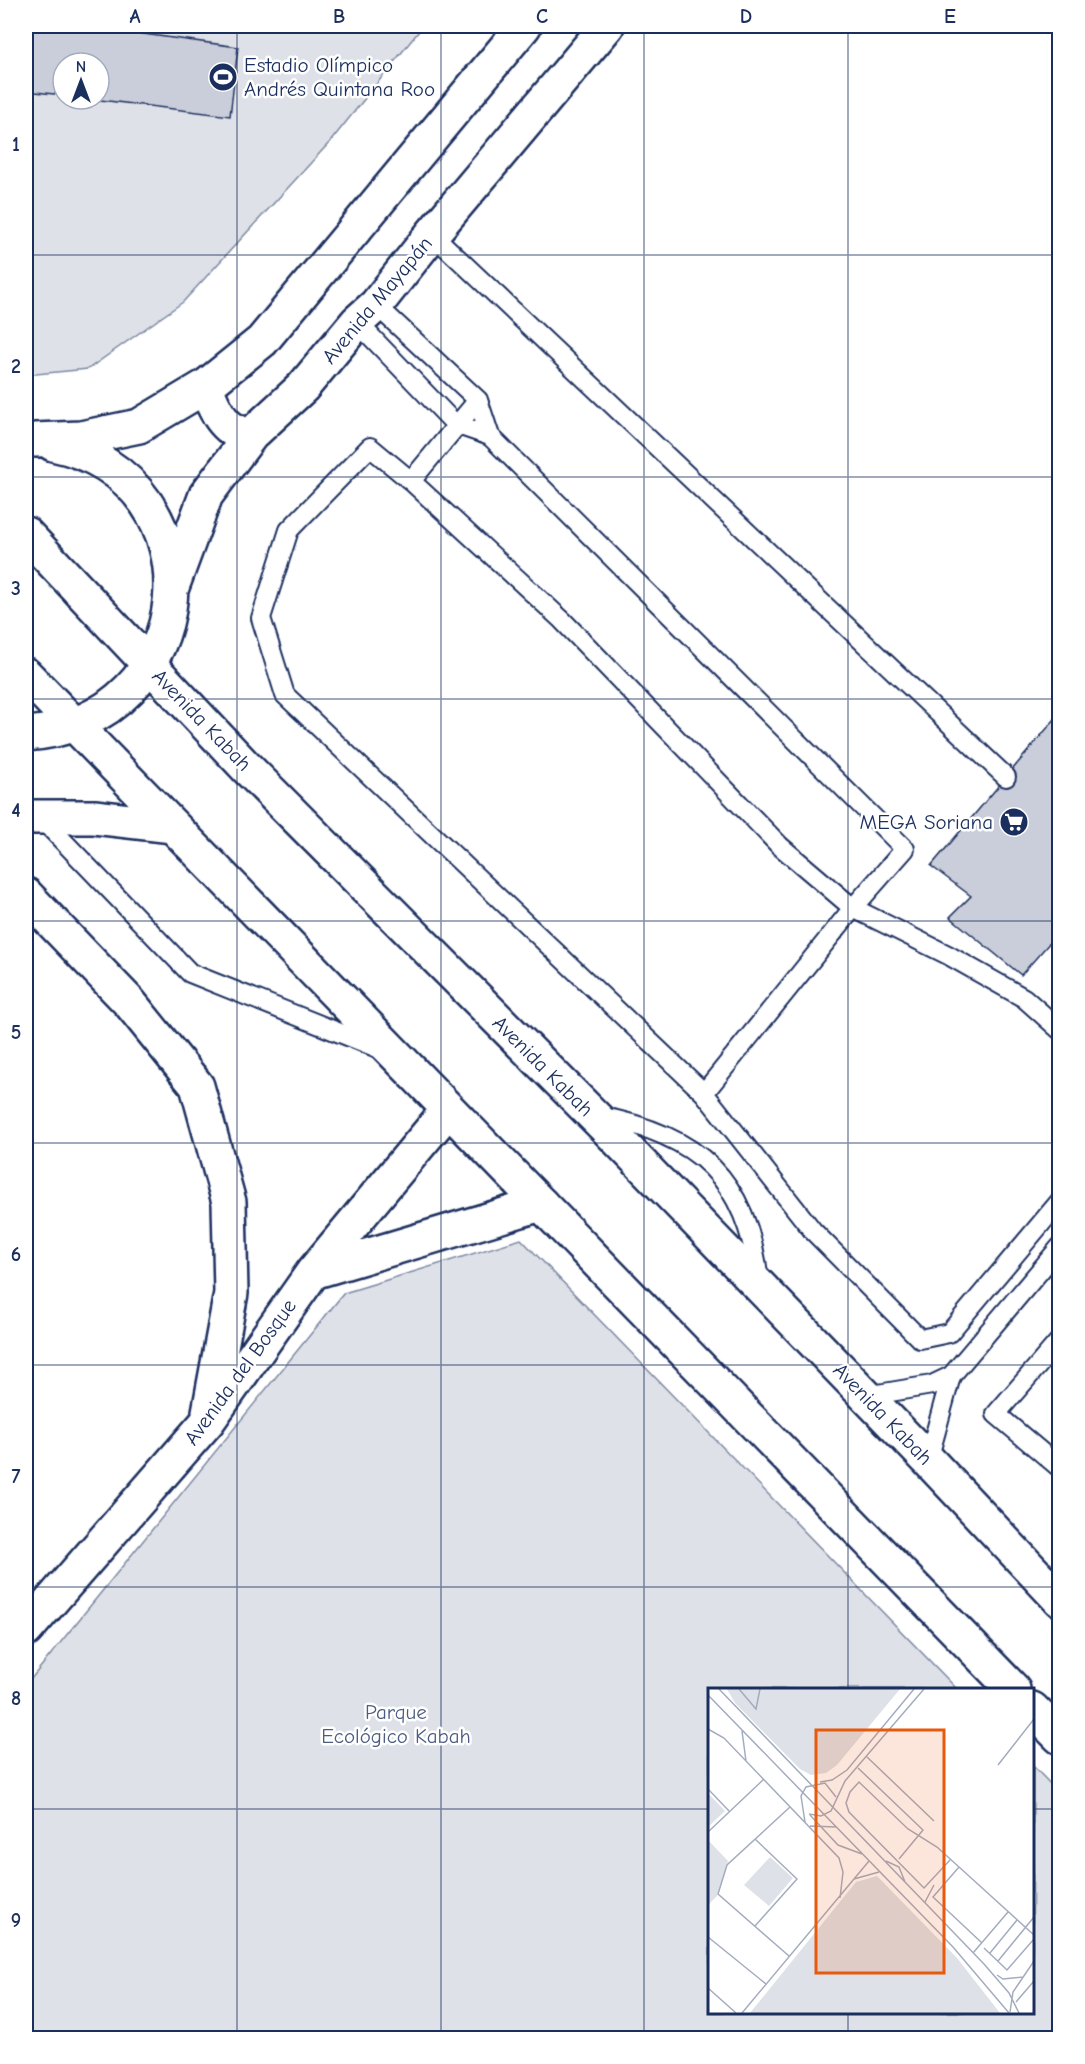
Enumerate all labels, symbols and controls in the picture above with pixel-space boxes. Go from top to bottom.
text: A [129,5,141,28]
text: B [333,5,345,28]
text: C [536,5,548,28]
text: D [740,5,752,28]
text: E [944,5,956,28]
north arrow [51,51,111,111]
place label: Estadio Olímpico Andrés Quintana Roo [244,53,435,101]
text: N [76,58,86,76]
sports icon: Estadio Olímpico Andrés Quintana Roo [207,61,239,93]
text: 1 [12,133,20,156]
street label: Avenida Mayapán [317,232,437,368]
text: 2 [11,355,21,378]
text: 3 [11,577,21,600]
street label: Avenida Kabah [147,664,257,776]
text: 4 [11,799,21,822]
supermarket icon: MEGA Soriana [998,806,1030,838]
place label: MEGA Soriana [860,810,993,834]
street label: Avenida Kabah [488,1011,598,1121]
text: 5 [11,1021,21,1044]
text: 6 [11,1243,21,1266]
street label: Avenida del Bosque [179,1294,301,1450]
street label: Avenida Kabah [828,1358,938,1470]
text: 7 [12,1465,21,1488]
text: 8 [11,1687,21,1710]
inset map [708,1688,1034,2013]
park label: Parque Ecológico Kabah [321,1700,471,1748]
text: 9 [11,1909,21,1932]

